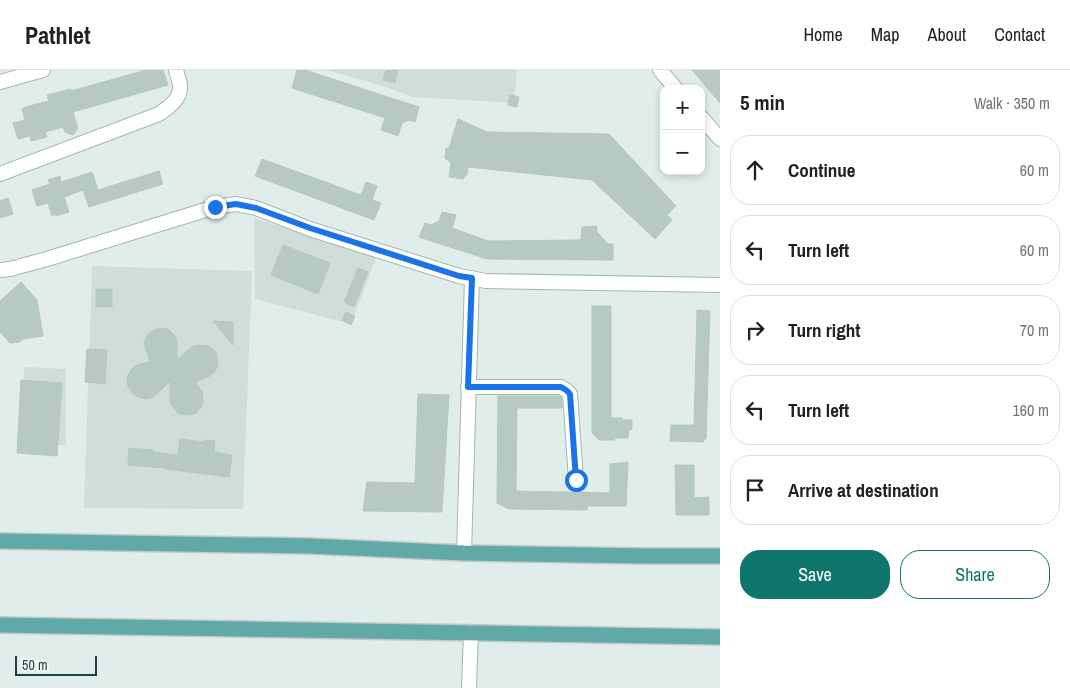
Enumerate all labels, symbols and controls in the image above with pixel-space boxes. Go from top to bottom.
text: Pathlet [25,19,91,51]
text: Home [803,22,843,47]
text: Map [871,22,900,47]
text: About [928,22,966,47]
text: Contact [994,22,1045,47]
map controls [660,85,705,175]
button: + [660,85,705,130]
text: 5 min [740,88,785,117]
text: Walk · 350 m [974,92,1050,114]
button: − [660,130,705,175]
icon: ahead [741,156,769,184]
text: Continue [788,157,856,183]
text: 60 m [1020,159,1049,181]
route end [204,196,227,219]
icon: left [741,236,769,264]
text: Turn left [788,237,849,263]
text: 60 m [1020,239,1049,261]
icon: right [741,316,769,344]
text: Turn right [788,317,860,343]
text: 70 m [1020,319,1049,341]
icon: left [741,396,769,424]
text: Turn left [788,397,849,423]
text: 160 m [1013,399,1049,421]
route start [565,469,588,492]
icon: arrive [741,476,769,504]
text: Arrive at destination [788,477,939,503]
button: Save [740,550,890,599]
button: Share [900,550,1050,599]
scale bar [15,653,98,676]
text: 50 m [22,656,48,674]

